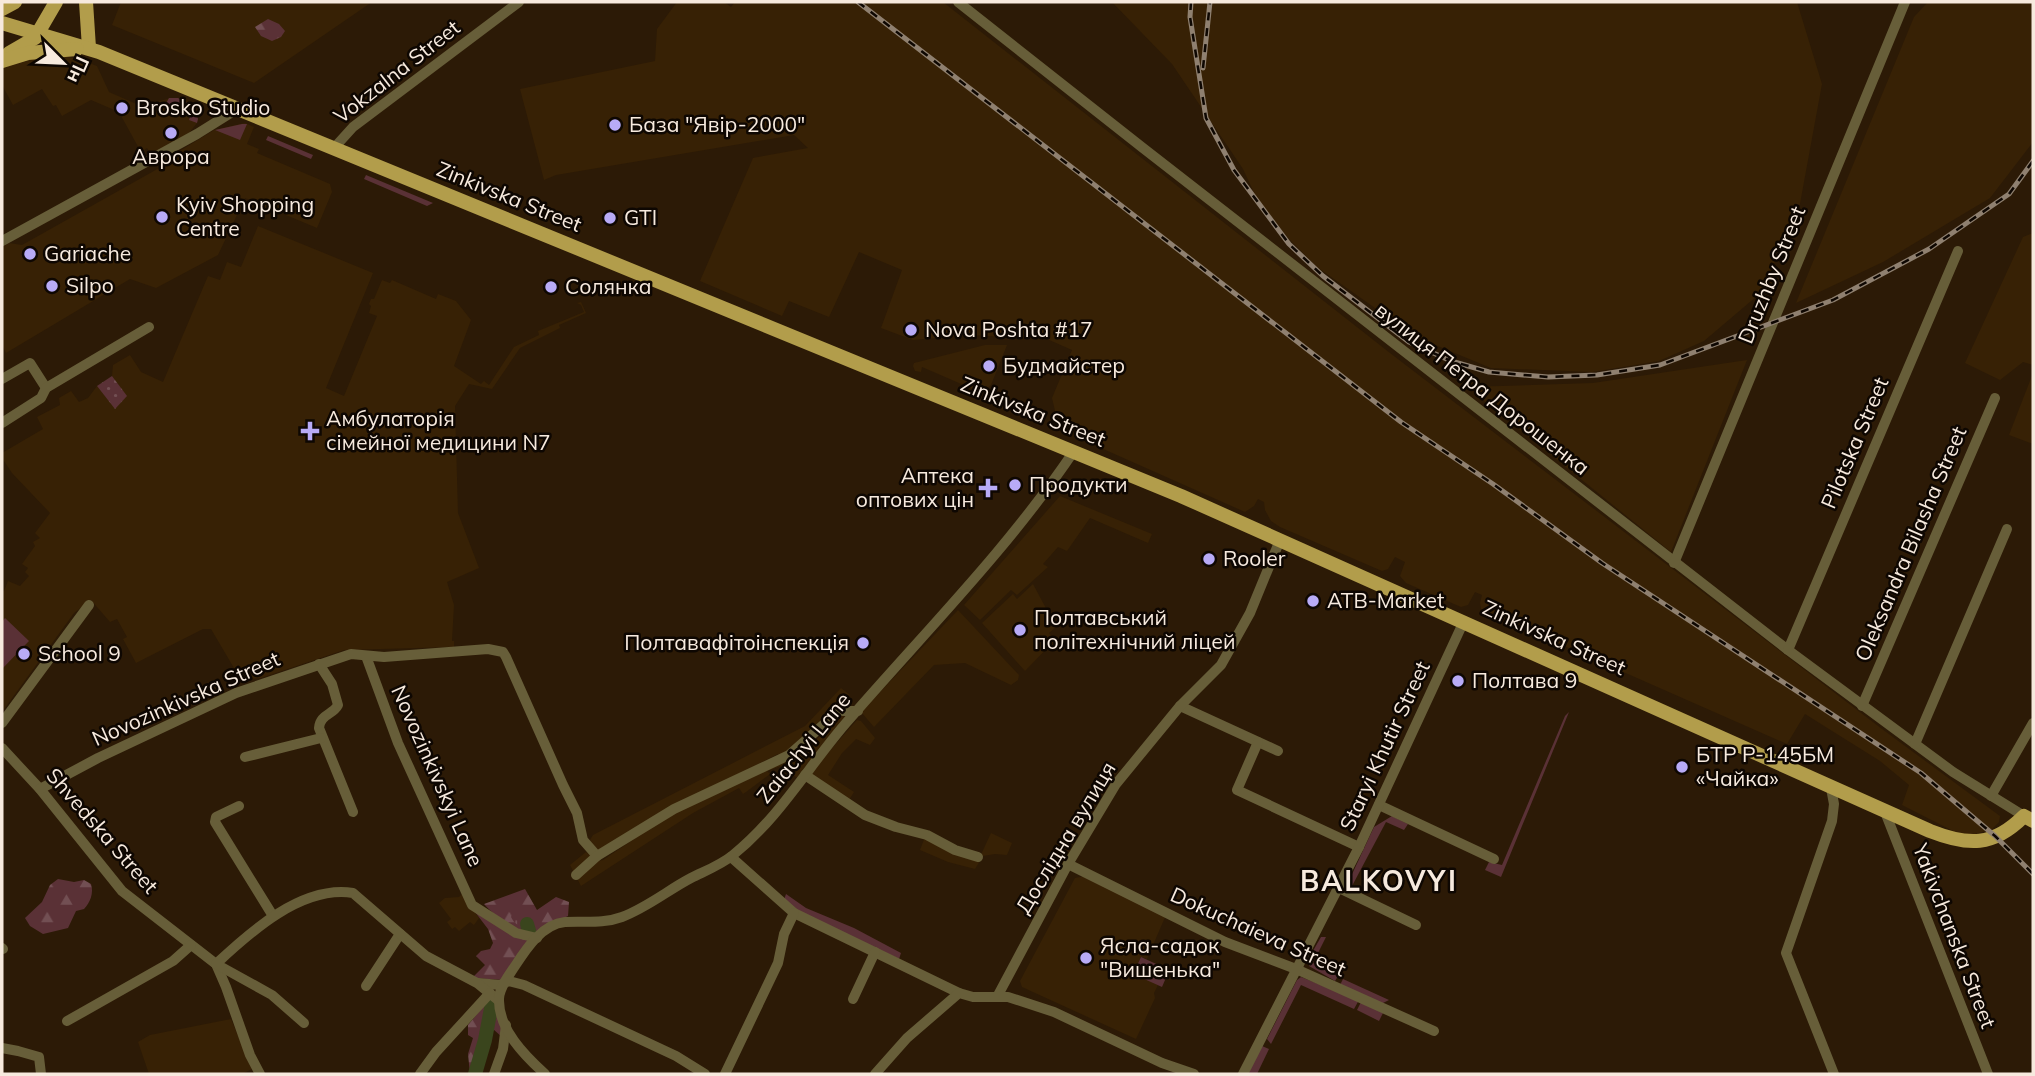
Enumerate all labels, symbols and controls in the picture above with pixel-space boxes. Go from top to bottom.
street label: Vokzalna Street [328,14,465,129]
north arrow [28,28,98,98]
text: Пн [62,53,95,87]
place label: Brosko Studio [136,94,270,120]
marker: Brosko Studio [114,100,130,116]
place label: База "Явір-2000" [629,111,805,137]
marker: База "Явір-2000" [607,117,623,133]
marker: Аврора [163,125,179,141]
place label: Аврора [132,143,210,169]
street label: Zinkivska Street [433,155,586,237]
place label: Kyiv Shopping Centre [176,191,314,241]
street label: Druzhby Street [1732,202,1810,347]
place label: GTI [624,204,657,230]
marker: Kyiv Shopping Centre [154,209,170,225]
marker: GTI [602,210,618,226]
place label: Gariache [44,240,131,266]
marker: Gariache [22,246,38,262]
place label: Silpo [66,272,114,298]
place label: Солянка [565,273,652,299]
marker: Silpo [44,278,60,294]
marker: Солянка [543,279,559,295]
street label: вулиця Петра Дорошенка [1370,296,1595,480]
place label: Nova Poshta #17 [925,316,1093,342]
marker: Nova Poshta #17 [903,322,919,338]
place label: Будмайстер [1003,352,1125,378]
marker: Будмайстер [981,358,997,374]
street label: Zinkivska Street [957,370,1110,452]
street label: Pilotska Street [1815,373,1893,512]
place label: Амбулаторія сімейної медицини N7 [326,405,551,455]
marker: Амбулаторія сімейної медицини N7 [300,421,320,441]
street label: Oleksandra Bilasha Street [1849,422,1971,665]
place label: Аптека оптових цін [856,462,974,512]
place label: Продукти [1029,471,1128,497]
marker: Продукти [1007,477,1023,493]
marker: Аптека оптових цін [980,480,996,496]
place label: Rooler [1223,545,1286,571]
marker: Rooler [1201,551,1217,567]
place label: ATB-Market [1327,587,1444,613]
marker: ATB-Market [1305,593,1321,609]
street label: Zinkivska Street [1479,594,1630,680]
place label: Полтавський політехнічний ліцей [1034,604,1236,654]
marker: Полтавський політехнічний ліцей [1012,622,1028,638]
place label: Полтавафітоінспекція [624,629,849,655]
marker: Полтавафітоінспекція [855,635,871,651]
place label: School 9 [38,640,121,666]
street label: Novozinkivska Street [88,645,283,751]
marker: School 9 [16,646,32,662]
street label: Staryi Khutir Street [1333,657,1435,835]
place label: Полтава 9 [1472,667,1577,693]
marker: Полтава 9 [1450,673,1466,689]
street label: Novozinkivskyi Lane [386,681,490,870]
street label: Zaiachyi Lane [751,687,856,808]
place label: БТР Р-145БМ «Чайка» [1696,741,1834,791]
street label: Дослідна вулиця [1010,757,1121,918]
marker: БТР Р-145БМ «Чайка» [1674,759,1690,775]
street label: Shvedska Street [41,762,164,898]
street label: Yakivchanska Street [1907,839,2002,1032]
district label: BALKOVYI [1300,863,1458,898]
street label: Dokuchaieva Street [1167,881,1350,981]
place label: Ясла-садок "Вишенька" [1100,932,1220,982]
marker: Ясла-садок "Вишенька" [1078,950,1094,966]

